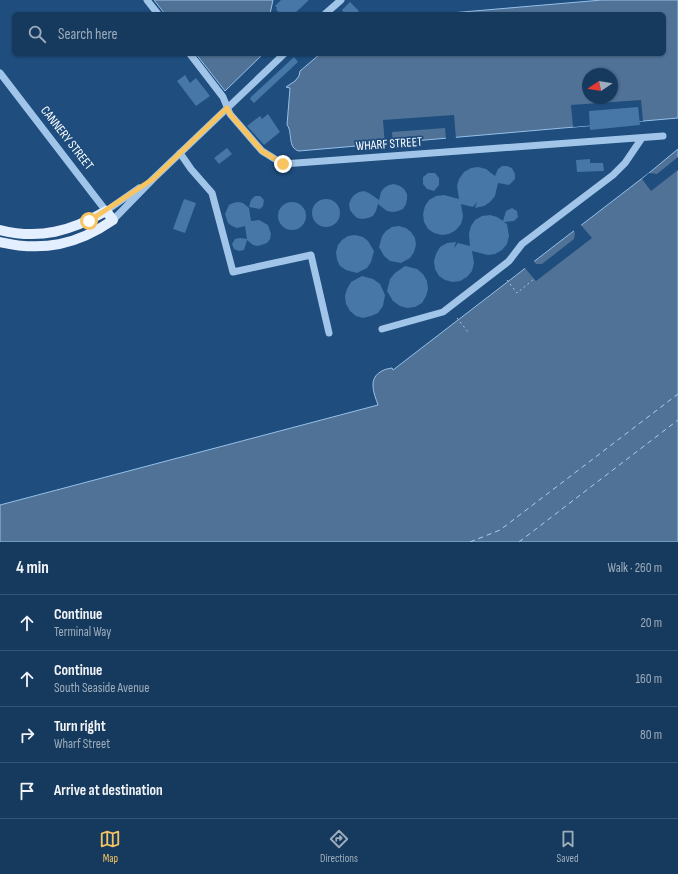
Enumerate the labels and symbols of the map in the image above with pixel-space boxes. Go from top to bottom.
north arrow [582,68,618,104]
street label: CANNERY STREET [37,103,97,173]
street label: WHARF STREET [355,134,423,154]
route end [274,155,292,173]
route start [80,212,98,230]

